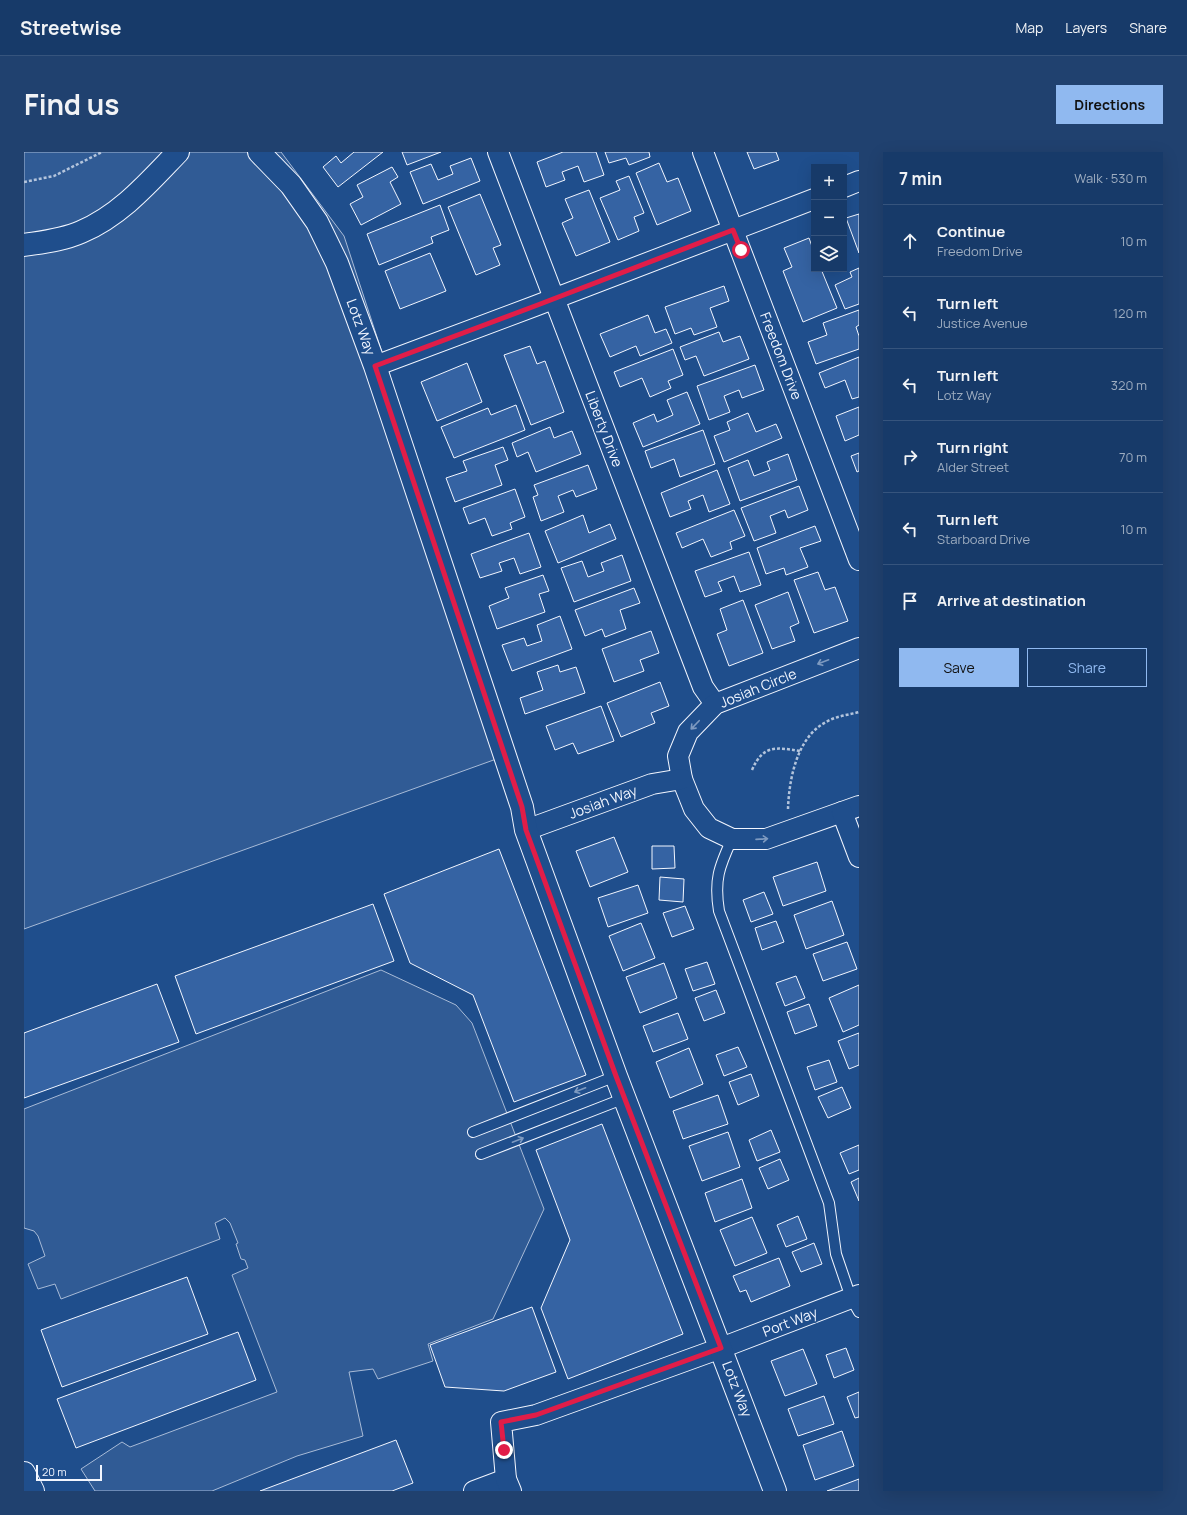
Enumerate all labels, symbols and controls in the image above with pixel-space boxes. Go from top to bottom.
text: Streetwise [20,15,122,41]
text: Map [1015,18,1043,37]
text: Layers [1065,18,1107,37]
text: Share [1129,18,1167,37]
text: Find us [24,85,119,123]
button: Directions [1056,85,1163,124]
map controls [811,164,847,272]
button: + [811,164,847,200]
text: 7 min [899,167,942,190]
text: Walk · 530 m [1074,169,1147,187]
button: − [811,200,847,236]
text: Continue [937,221,1005,242]
icon: ahead [899,230,921,252]
text: 10 m [1120,232,1147,250]
button: layers [811,236,847,272]
route start [732,241,750,259]
text: Freedom Drive [937,242,1023,260]
text: Turn left [937,293,999,314]
street label: Lotz Way [343,296,381,358]
icon: left [899,302,921,324]
text: 120 m [1113,304,1147,322]
street label: Freedom Drive [756,309,807,402]
text: Justice Avenue [937,314,1028,332]
text: Turn left [937,365,999,386]
icon: left [899,374,921,396]
text: 320 m [1111,376,1147,394]
text: Lotz Way [937,386,991,404]
street label: Liberty Drive [581,388,628,470]
text: Turn right [937,437,1008,458]
icon: right [899,446,921,468]
text: 70 m [1119,448,1147,466]
text: Alder Street [937,458,1009,476]
text: Turn left [937,509,999,530]
icon: left [899,518,921,540]
text: 10 m [1120,520,1147,538]
text: Starboard Drive [937,530,1030,548]
icon: arrive [899,590,921,612]
text: Arrive at destination [937,590,1086,611]
button: Save [899,648,1019,687]
button: Share [1027,648,1147,687]
one-way arrow [817,659,829,667]
street label: Josiah Circle [717,663,799,712]
one-way arrow [690,720,700,730]
street label: Josiah Way [566,780,640,823]
one-way arrow [755,835,768,842]
one-way arrow [574,1087,586,1094]
one-way arrow [511,1135,523,1143]
street label: Port Way [760,1302,821,1341]
street label: Lotz Way [718,1358,757,1420]
route end [495,1441,513,1459]
scale bar [36,1463,102,1482]
text: 20 m [42,1464,67,1479]

